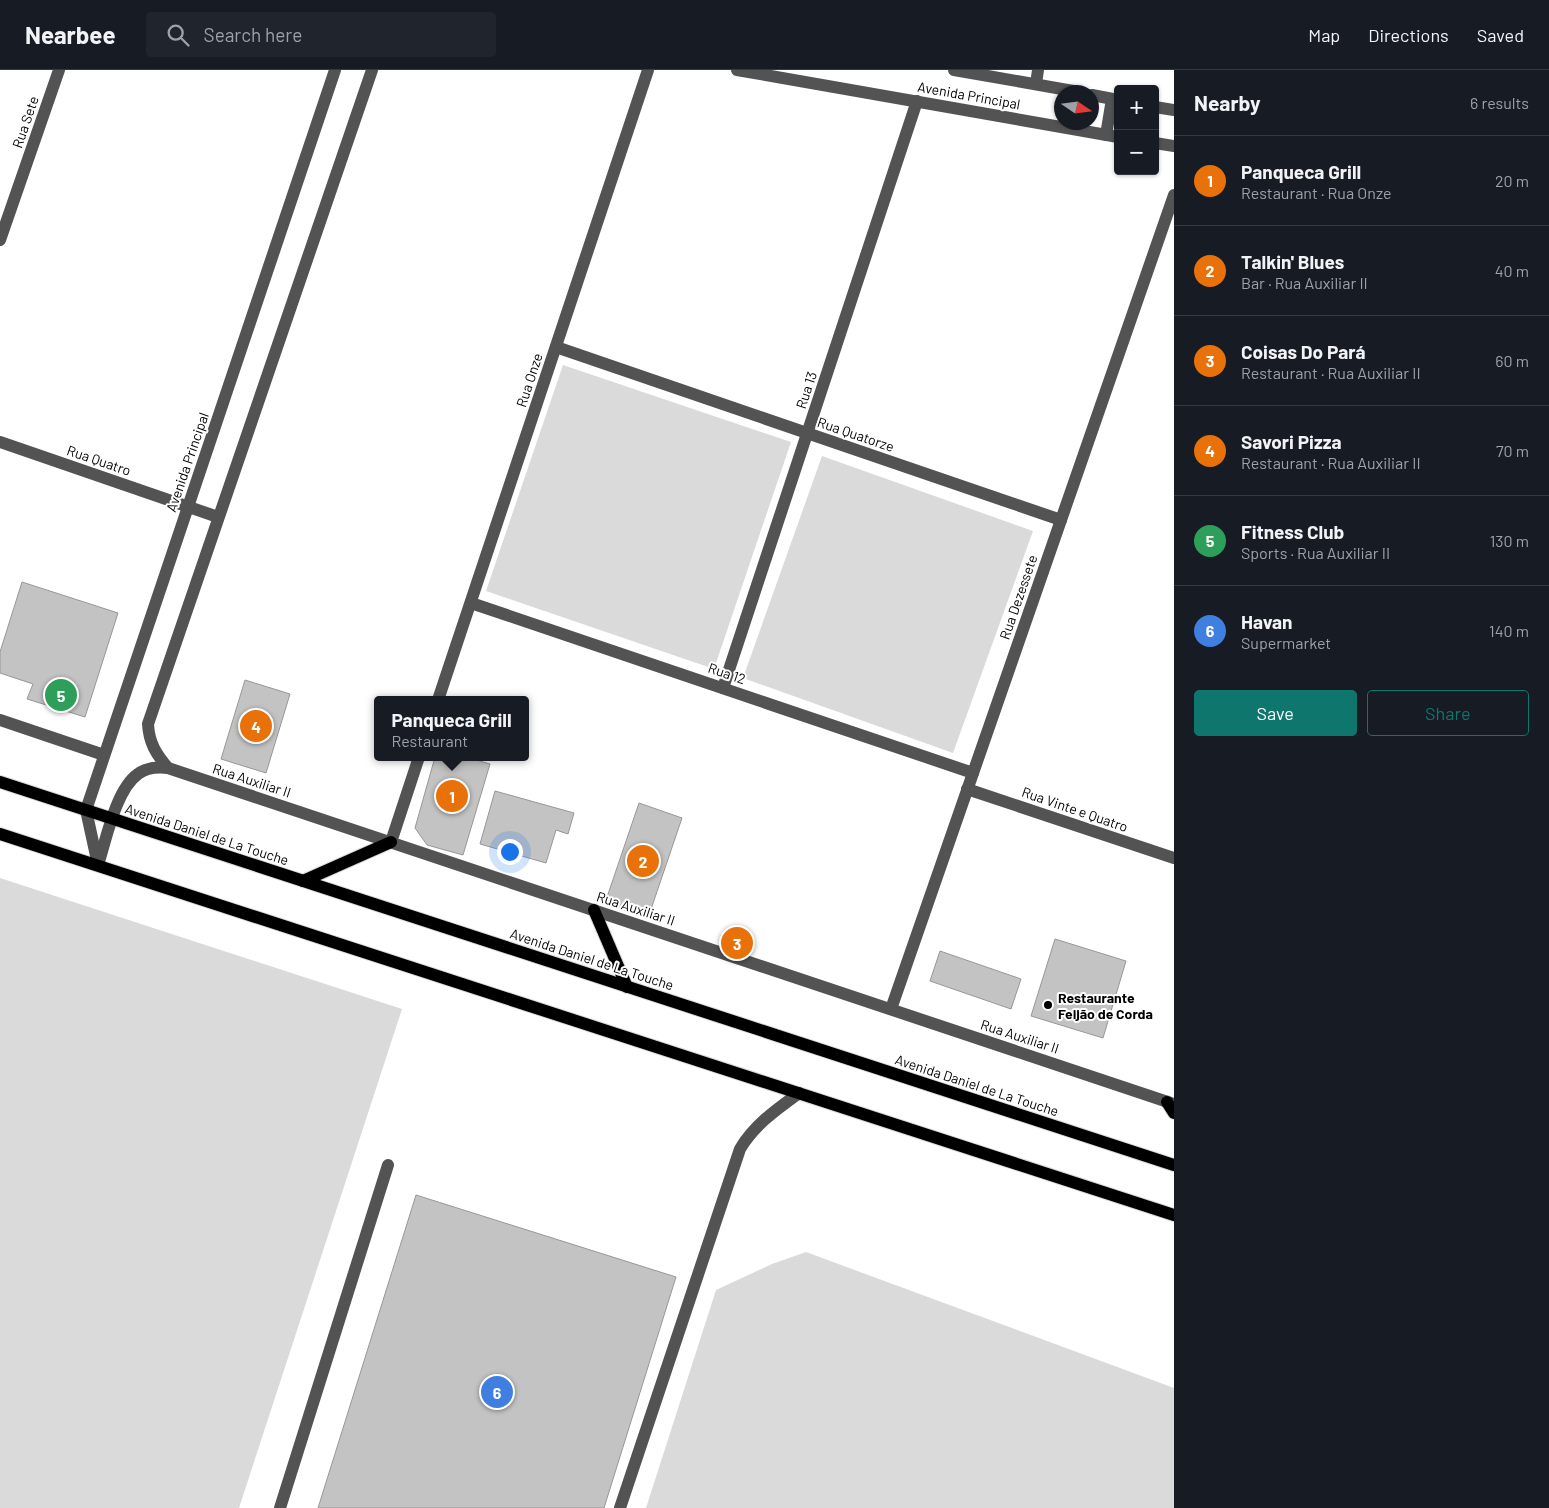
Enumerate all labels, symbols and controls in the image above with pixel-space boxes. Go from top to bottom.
search box [146,12,496,57]
text: Nearbee [25,20,116,49]
icon: search [164,21,192,49]
text: Search here [204,23,302,46]
text: Map [1308,24,1340,46]
text: Directions [1368,24,1449,46]
text: Saved [1477,24,1524,46]
street label: Avenida Principal [916,78,1022,112]
north arrow [1054,85,1099,130]
map controls [1114,85,1159,175]
button: + [1114,85,1159,130]
text: Nearby [1194,90,1260,115]
text: 6 results [1470,93,1529,112]
street label: Rua Sete [8,94,42,150]
button: − [1114,130,1159,175]
text: Panqueca Grill [1241,160,1361,183]
text: 1 [1207,171,1213,190]
text: 20 m [1495,171,1529,190]
text: Restaurant · Rua Onze [1241,183,1392,202]
text: Talkin' Blues [1241,250,1344,273]
text: 2 [1206,261,1214,280]
text: 40 m [1495,261,1529,280]
text: Bar · Rua Auxiliar II [1241,273,1368,292]
text: Coisas Do Pará [1241,340,1365,363]
street label: Rua Onze [512,351,546,409]
text: 3 [1206,351,1214,370]
text: 60 m [1495,351,1529,370]
text: Restaurant · Rua Auxiliar II [1241,363,1421,382]
street label: Rua 13 [792,369,820,411]
street label: Avenida Principal [162,410,212,514]
street label: Rua Quatorze [815,413,897,455]
text: Savori Pizza [1241,430,1341,453]
street label: Rua Quatro [65,441,133,479]
text: 4 [1205,441,1215,460]
text: 70 m [1496,441,1529,460]
text: Restaurant · Rua Auxiliar II [1241,453,1421,472]
text: Fitness Club [1241,520,1344,543]
text: 5 [1206,531,1214,550]
text: 130 m [1490,531,1529,550]
text: Sports · Rua Auxiliar II [1241,543,1390,562]
street label: Rua Dezessete [996,552,1040,642]
text: Havan [1241,610,1293,633]
text: 6 [1206,621,1214,640]
text: 140 m [1489,621,1529,640]
text: Supermarket [1241,633,1331,652]
street label: Rua 12 [706,659,748,687]
pin: 5 [45,676,77,714]
button: Save [1194,690,1357,736]
button: Share [1367,690,1529,736]
popup [374,696,529,761]
pin: 4 [240,707,272,745]
text: Panqueca Grill [391,708,512,731]
text: Restaurant [391,731,468,750]
street label: Rua Auxiliar II [211,759,293,801]
pin: 1 [436,777,468,815]
street label: Rua Vinte e Quatro [1020,783,1130,835]
street label: Avenida Daniel de La Touche [123,799,291,869]
your location [497,839,523,865]
pin: 2 [627,842,659,880]
street label: Rua Auxiliar II [595,887,677,929]
street label: Avenida Daniel de La Touche [508,924,676,994]
pin: 3 [721,924,753,962]
place label: Restaurante Feijão de Corda [1058,989,1153,1022]
marker: Restaurante Feijão de Corda [1042,999,1054,1011]
street label: Rua Auxiliar II [979,1015,1061,1057]
street label: Avenida Daniel de La Touche [893,1050,1061,1120]
pin: 6 [481,1373,513,1411]

